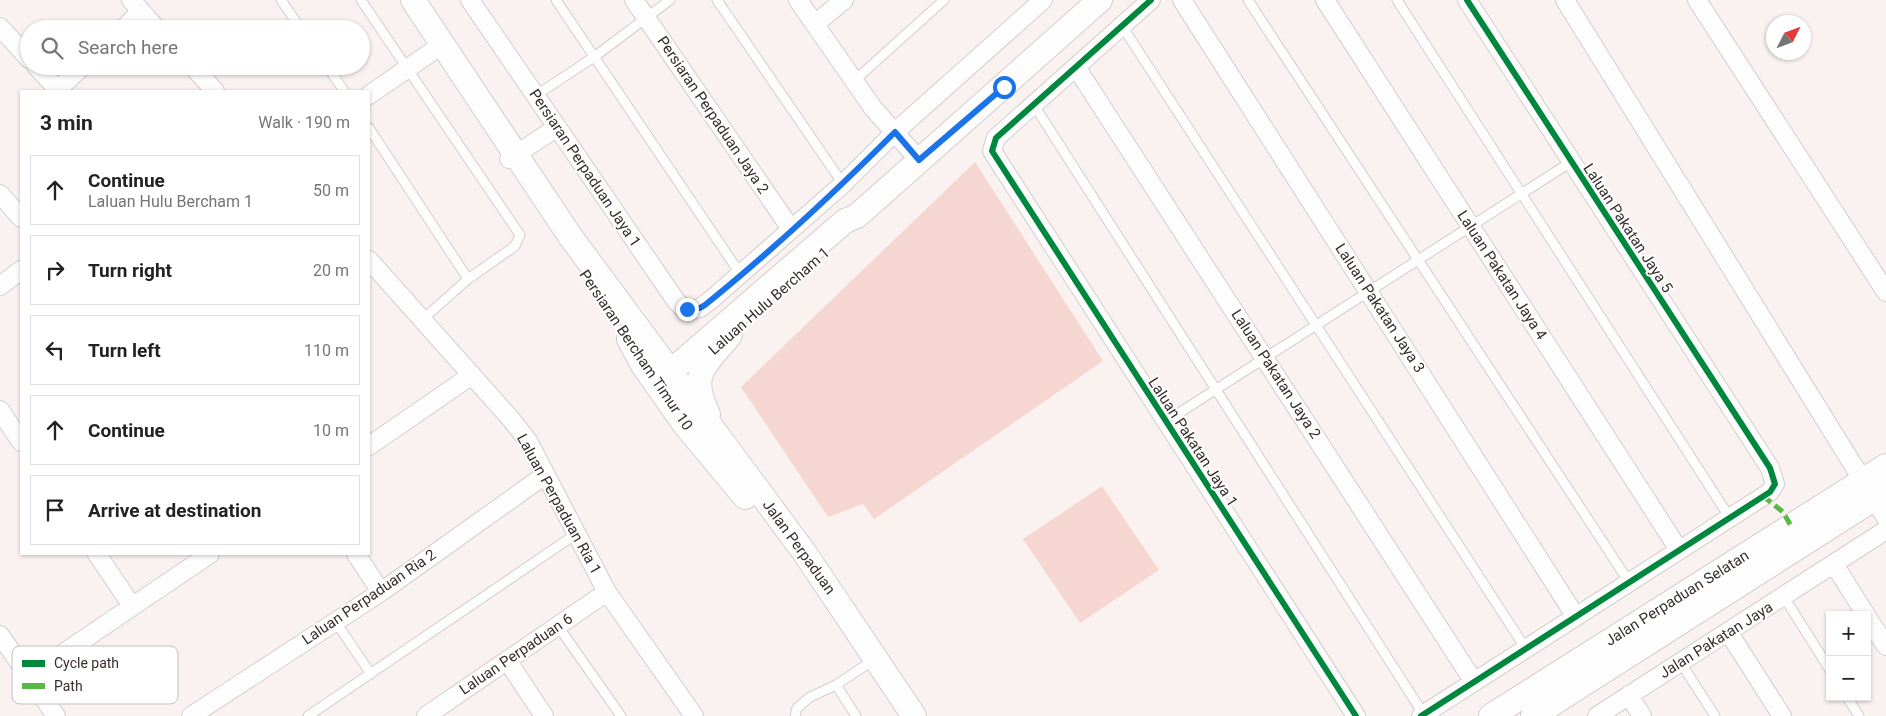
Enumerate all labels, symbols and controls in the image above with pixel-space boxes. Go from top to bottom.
north arrow [1766,15,1811,60]
search box [20,20,370,75]
street label: Persiaran Perpaduan Jaya 2 [653,33,773,197]
icon: search [38,34,66,62]
text: Search here [78,36,178,59]
route start [993,76,1016,99]
street label: Persiaran Perpaduan Jaya 1 [525,86,645,250]
text: 3 min [40,111,93,135]
text: Walk · 190 m [258,113,350,132]
street label: Laluan Pakatan Jaya 5 [1580,160,1676,296]
text: Continue [88,169,165,192]
icon: ahead [41,176,69,204]
text: 50 m [313,181,349,200]
text: Laluan Hulu Bercham 1 [88,192,253,211]
street label: Laluan Pakatan Jaya 4 [1454,207,1551,343]
street label: Laluan Pakatan Jaya 3 [1332,240,1428,376]
street label: Laluan Hulu Bercham 1 [705,243,833,359]
icon: right [41,256,69,284]
text: Turn right [88,259,172,282]
text: 20 m [313,261,349,280]
street label: Persiaran Bercham Timur 10 [575,266,697,434]
route end [676,298,699,321]
street label: Laluan Pakatan Jaya 2 [1228,306,1324,442]
icon: left [41,336,69,364]
text: Turn left [88,339,161,362]
text: 110 m [304,341,349,360]
street label: Laluan Pakatan Jaya 1 [1145,374,1241,510]
icon: ahead [41,416,69,444]
text: Continue [88,419,165,442]
text: 10 m [313,421,349,440]
street label: Laluan Perpaduan Ria 1 [513,431,605,577]
icon: arrive [41,496,69,524]
street label: Jalan Perpaduan [759,496,839,598]
text: Arrive at destination [88,499,261,522]
street label: Laluan Perpaduan Ria 2 [299,546,439,648]
street label: Jalan Perpaduan Selatan [1602,546,1752,650]
street label: Jalan Pakatan Jaya [1656,598,1776,682]
street label: Laluan Perpaduan 6 [456,609,576,699]
map controls [1826,611,1871,701]
button: + [1826,611,1871,656]
legend [12,646,178,704]
text: Cycle path [54,655,119,671]
button: − [1826,656,1871,701]
text: Path [54,678,83,694]

